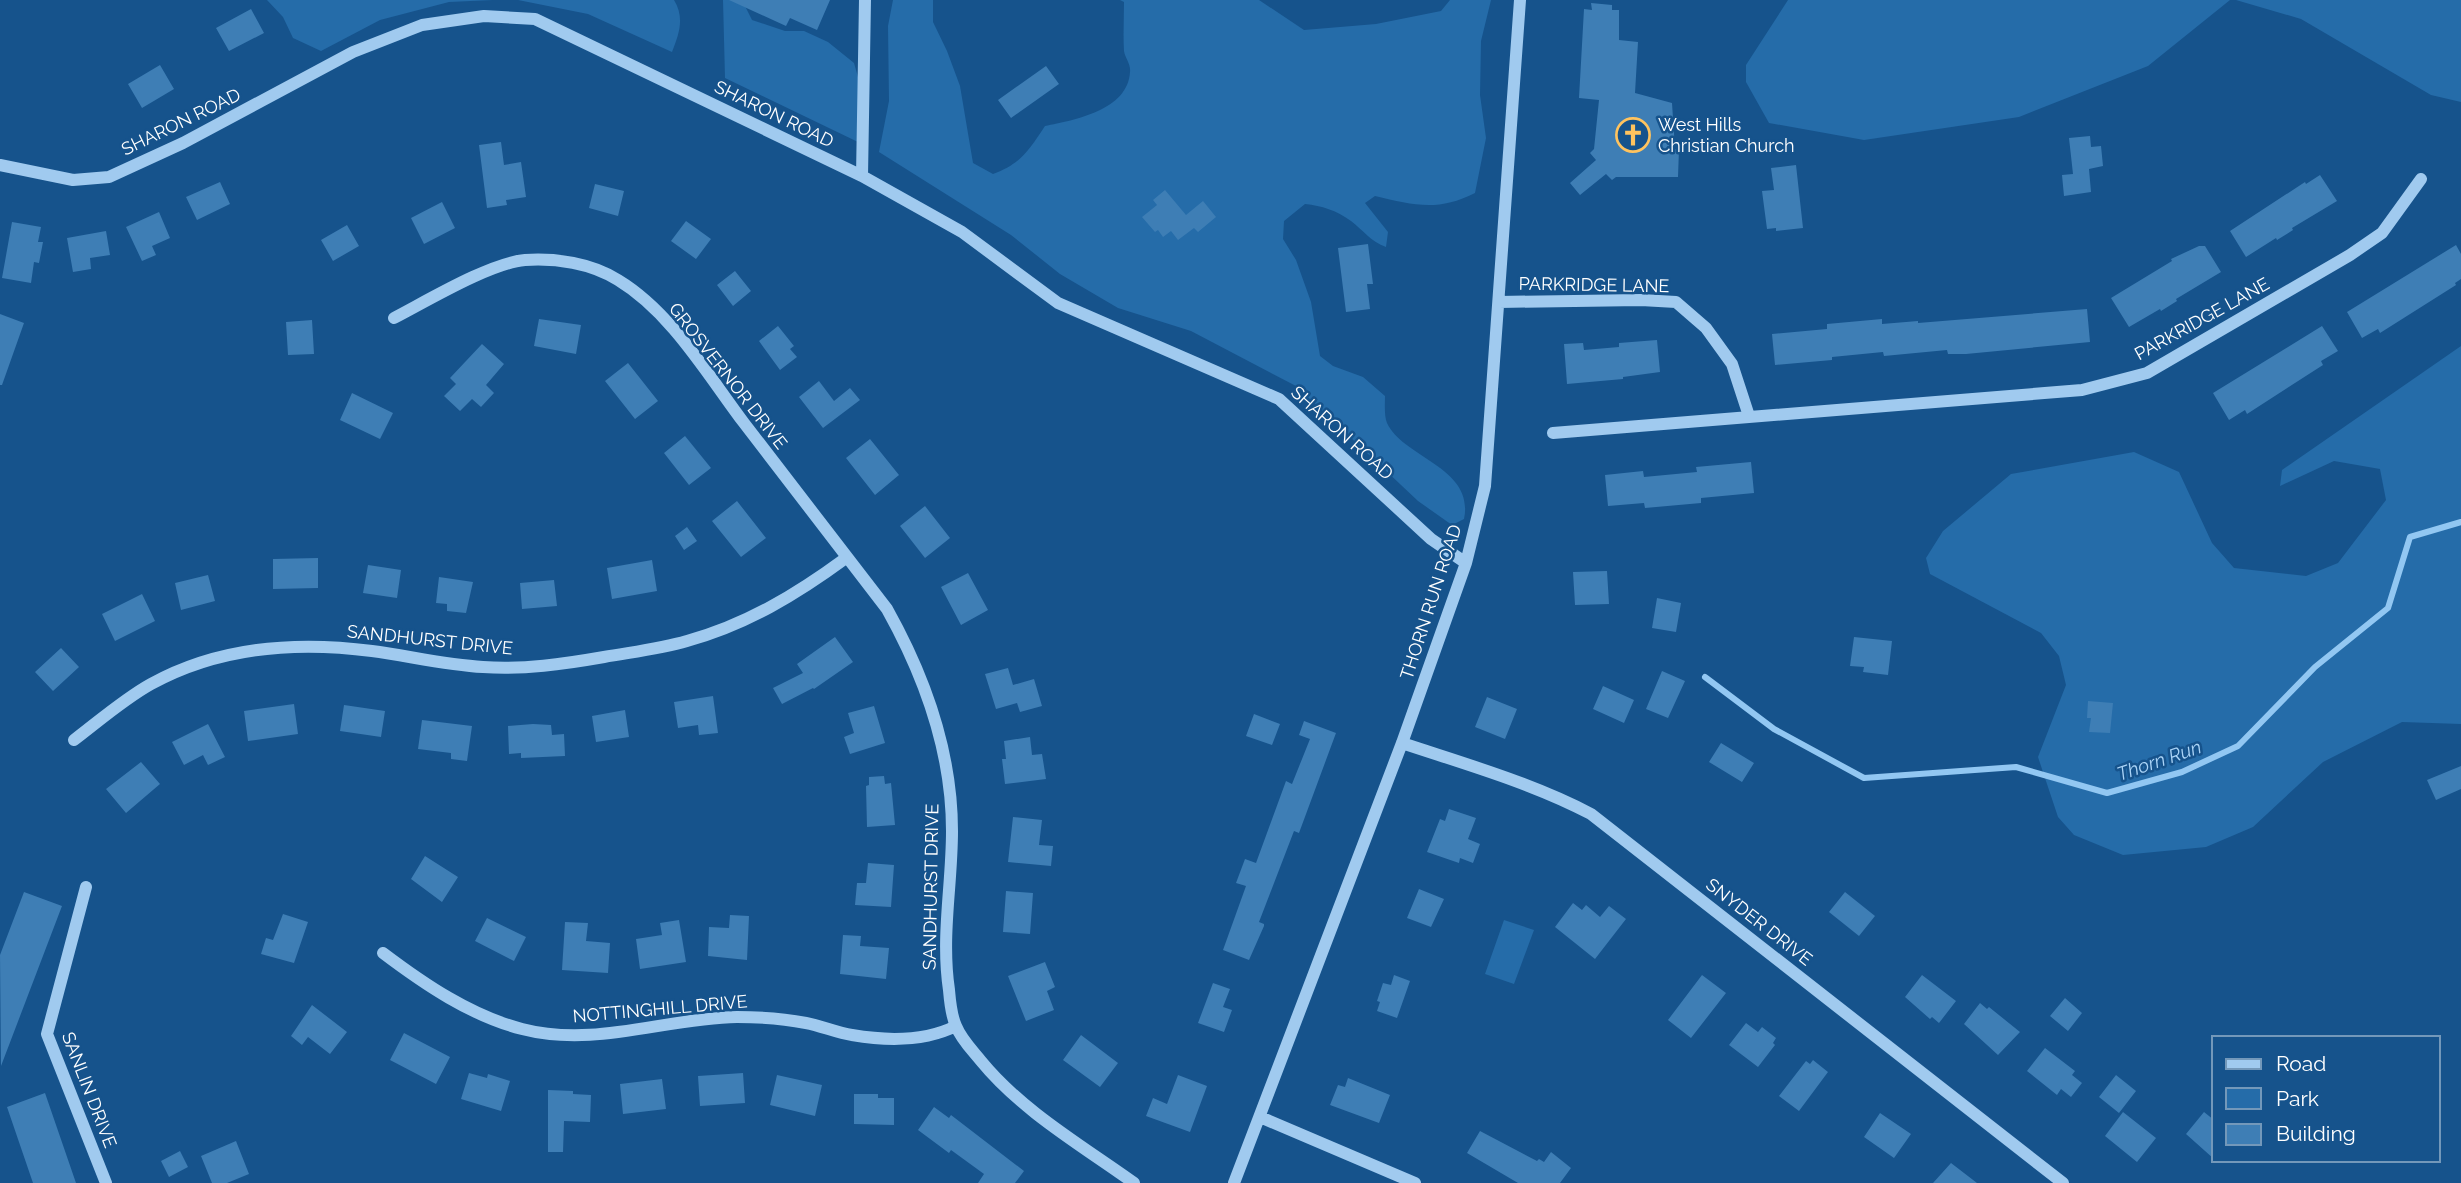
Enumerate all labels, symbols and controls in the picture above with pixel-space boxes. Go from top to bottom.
street label: SHARON ROAD [711,76,837,152]
street label: SHARON ROAD [118,84,244,159]
place label: West Hills Christian Church [1658,114,1795,156]
church icon: West Hills Christian Church [1614,116,1652,154]
street label: PARKRIDGE LANE [1518,273,1670,296]
street label: PARKRIDGE LANE [2131,273,2273,364]
street label: GROSVERNOR DRIVE [665,298,792,453]
street label: SHARON ROAD [1287,381,1398,484]
street label: THORN RUN ROAD [1396,522,1466,682]
street label: SANDHURST DRIVE [346,620,514,659]
water label: Thorn Run [2114,735,2204,785]
street label: SANDHURST DRIVE [919,804,942,970]
street label: SNYDER DRIVE [1702,874,1817,970]
street label: NOTTINGHILL DRIVE [572,990,748,1027]
street label: SANLIN DRIVE [58,1029,121,1151]
legend [2212,1036,2440,1162]
text: Road [2276,1051,2326,1076]
text: Park [2276,1086,2319,1111]
text: Building [2276,1121,2356,1146]

